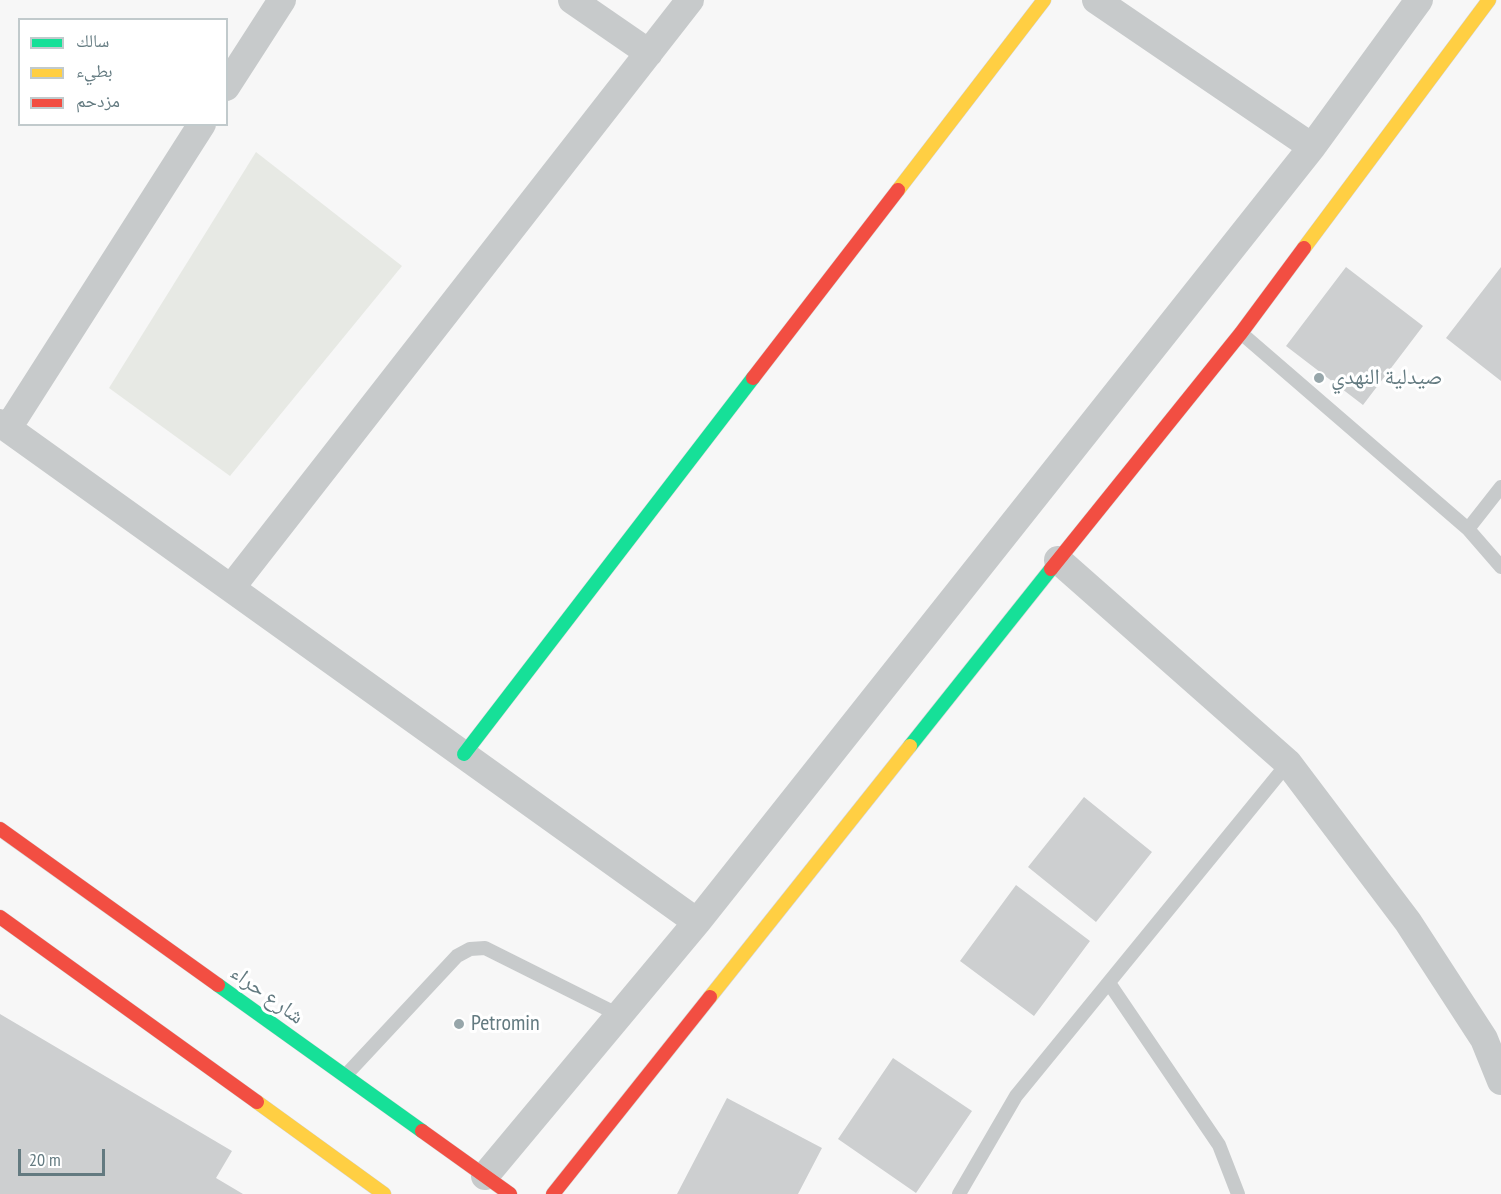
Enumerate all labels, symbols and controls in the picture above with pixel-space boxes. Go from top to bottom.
legend [18,18,228,126]
text: سالك [76,29,109,52]
text: بطيء [76,59,113,82]
text: مزدحم [76,89,120,112]
place label: صيدلية النهدي [1331,365,1443,391]
marker: صيدلية النهدي [1312,371,1326,385]
street label: شارع حراء [225,960,309,1030]
place label: Petromin [471,1011,540,1037]
marker: Petromin [452,1017,466,1031]
scale bar [21,1137,108,1175]
text: 20 m [29,1148,61,1171]

